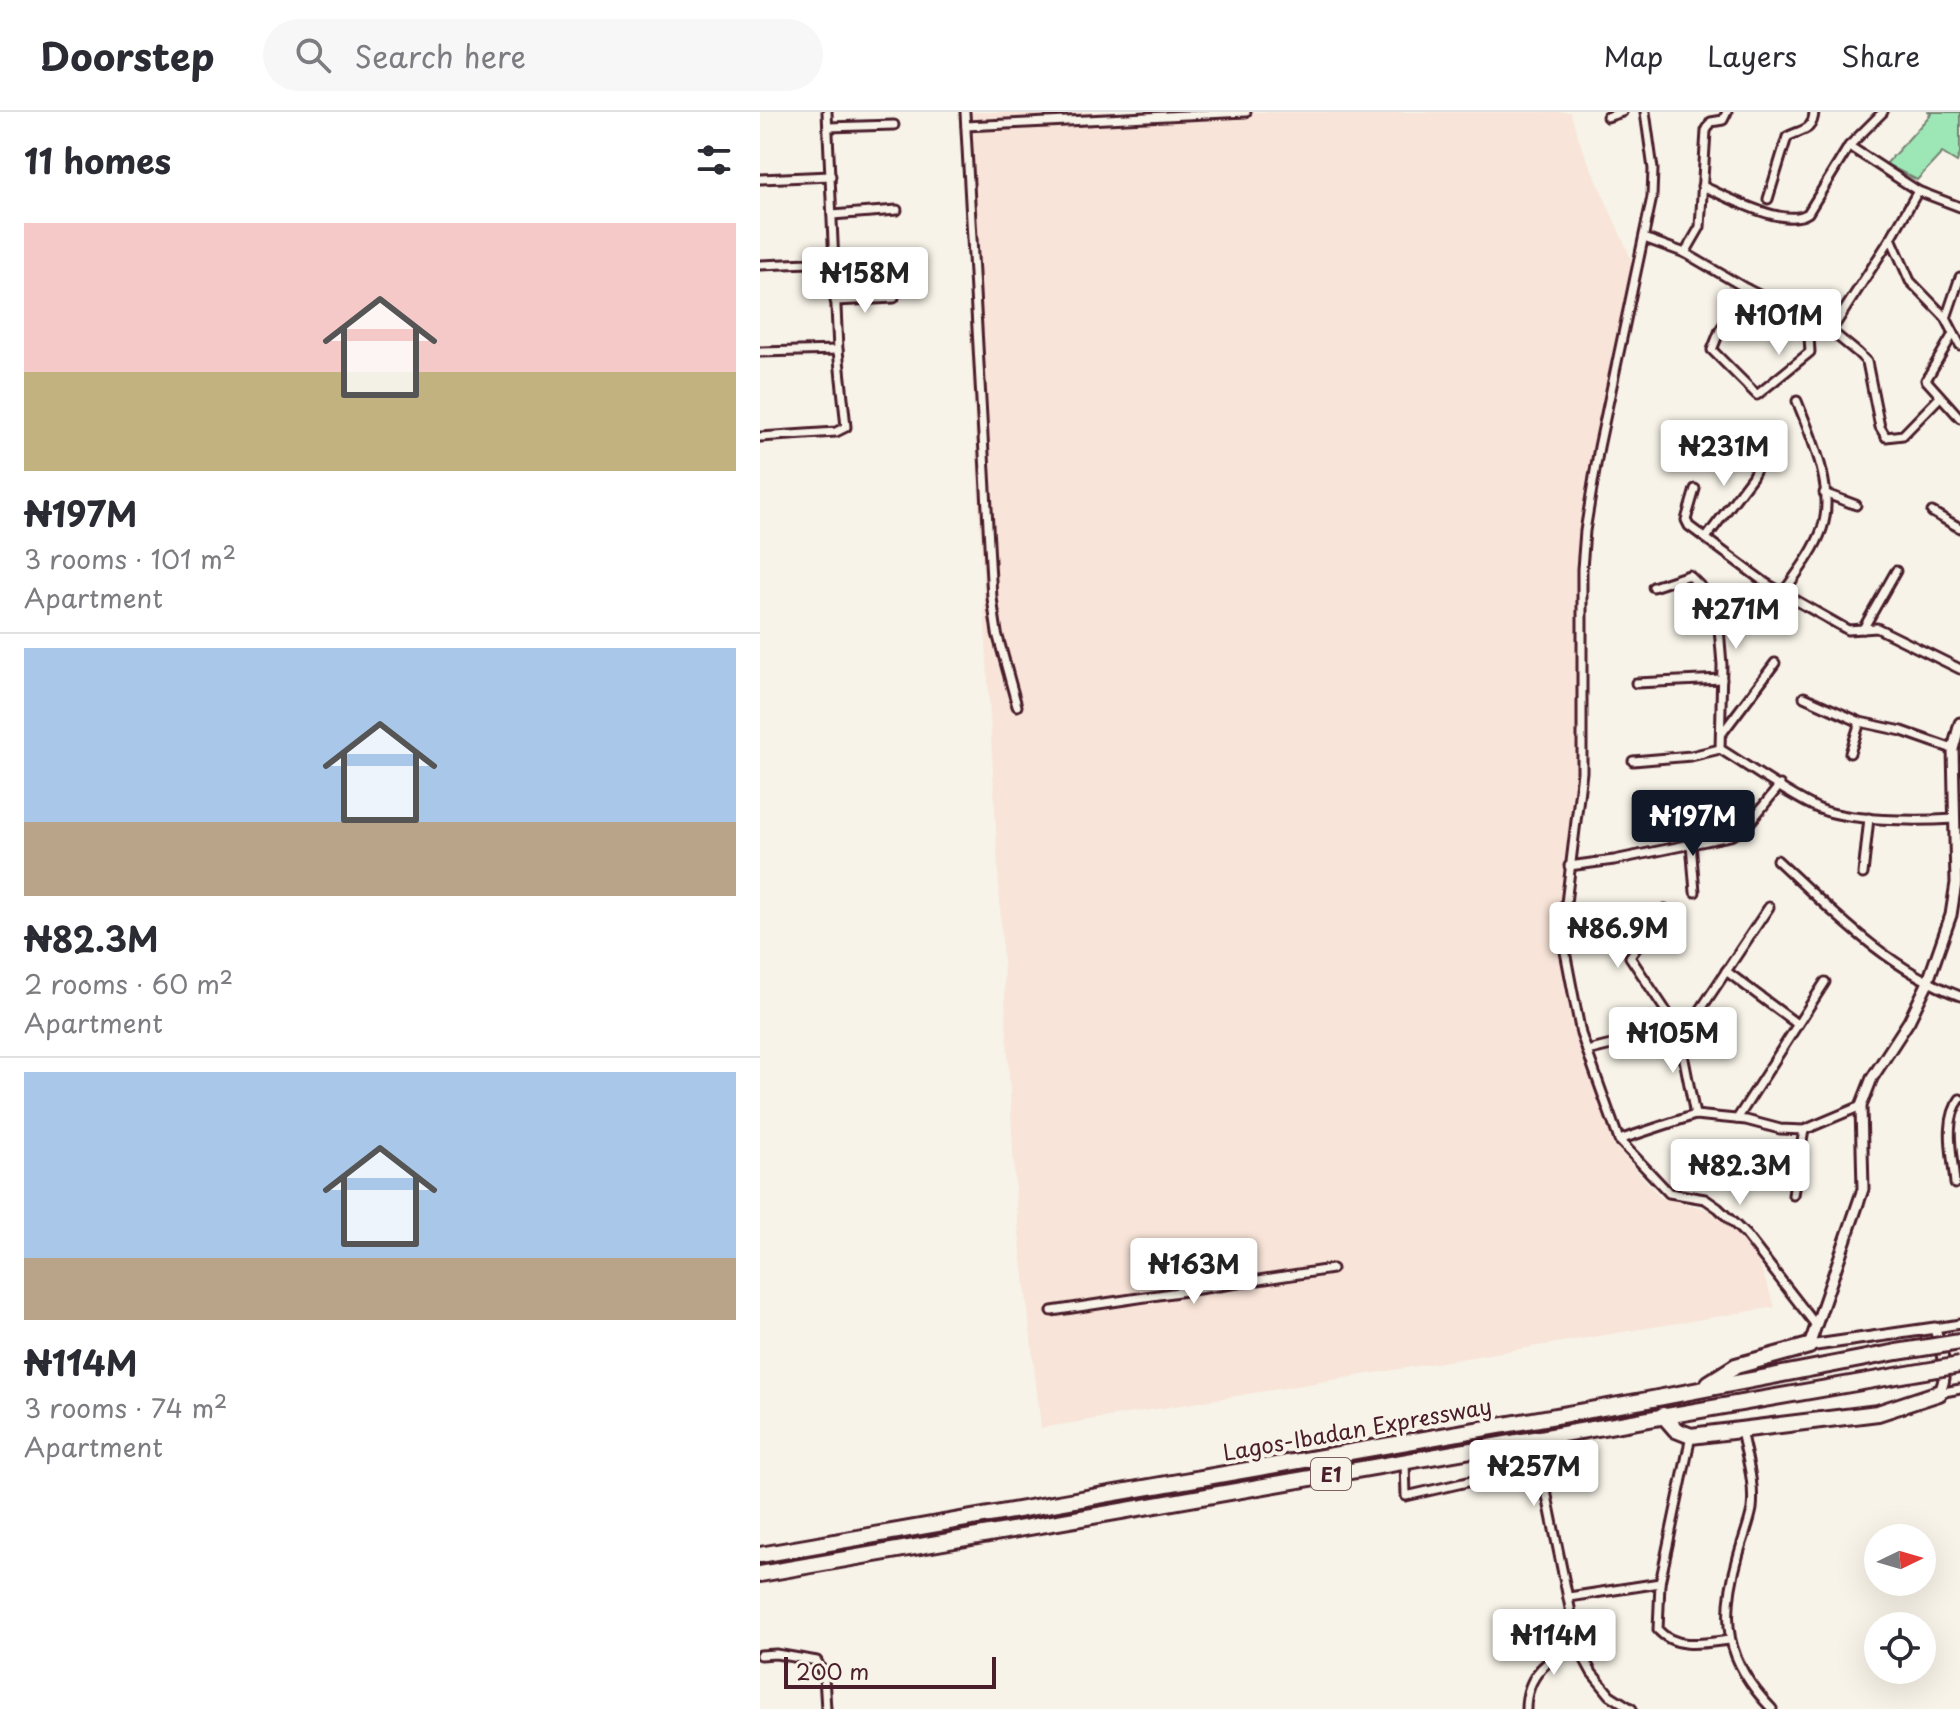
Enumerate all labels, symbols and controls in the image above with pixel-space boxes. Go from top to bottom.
search box [263,19,823,91]
text: Doorstep [40,27,215,84]
icon: search [291,33,335,77]
text: Search here [355,33,526,78]
text: Map [1603,34,1663,77]
text: Layers [1707,34,1797,77]
text: Share [1841,34,1920,77]
text: 11 homes [24,134,171,186]
icon: filters [692,138,736,182]
pin: ₦158M [809,247,921,315]
text: ₦158M [820,253,910,292]
icon: home [308,275,452,419]
pin: ₦101M [1723,289,1835,357]
text: ₦101M [1735,295,1823,334]
pin: ₦231M [1668,420,1780,488]
text: ₦231M [1679,426,1769,465]
text: ₦197M [24,487,137,539]
text: 3 rooms · 101 m² [24,539,236,578]
text: Apartment [24,578,163,617]
pin: ₦271M [1680,583,1792,651]
text: ₦271M [1692,589,1780,628]
icon: home [308,700,452,844]
pin: ₦197M [1637,790,1749,858]
text: ₦197M [1650,796,1736,835]
pin: ₦86.9M [1553,902,1683,970]
text: ₦86.9M [1567,908,1669,947]
text: ₦82.3M [24,912,158,964]
text: 2 rooms · 60 m² [24,964,233,1003]
text: Apartment [24,1003,163,1042]
pin: ₦105M [1617,1007,1729,1075]
text: ₦105M [1627,1013,1719,1052]
icon: home [308,1124,452,1268]
pin: ₦82.3M [1675,1139,1805,1207]
text: ₦82.3M [1689,1145,1791,1184]
pin: ₦163M [1138,1238,1250,1306]
text: ₦163M [1148,1244,1240,1283]
text: ₦114M [24,1336,137,1388]
text: 3 rooms · 74 m² [24,1388,228,1427]
street label: Lagos-Ibadan Expressway [1220,1388,1494,1468]
text: Apartment [24,1427,163,1466]
pin: ₦257M [1478,1440,1590,1508]
text: ₦257M [1487,1446,1581,1485]
road number: E1 [1311,1458,1351,1490]
north arrow [1864,1524,1936,1596]
map controls [1864,1524,1936,1684]
pin: ₦114M [1498,1609,1610,1677]
button: locate [1864,1612,1936,1684]
text: ₦114M [1511,1615,1597,1654]
scale bar [784,1653,996,1689]
text: 200 m [796,1654,869,1687]

